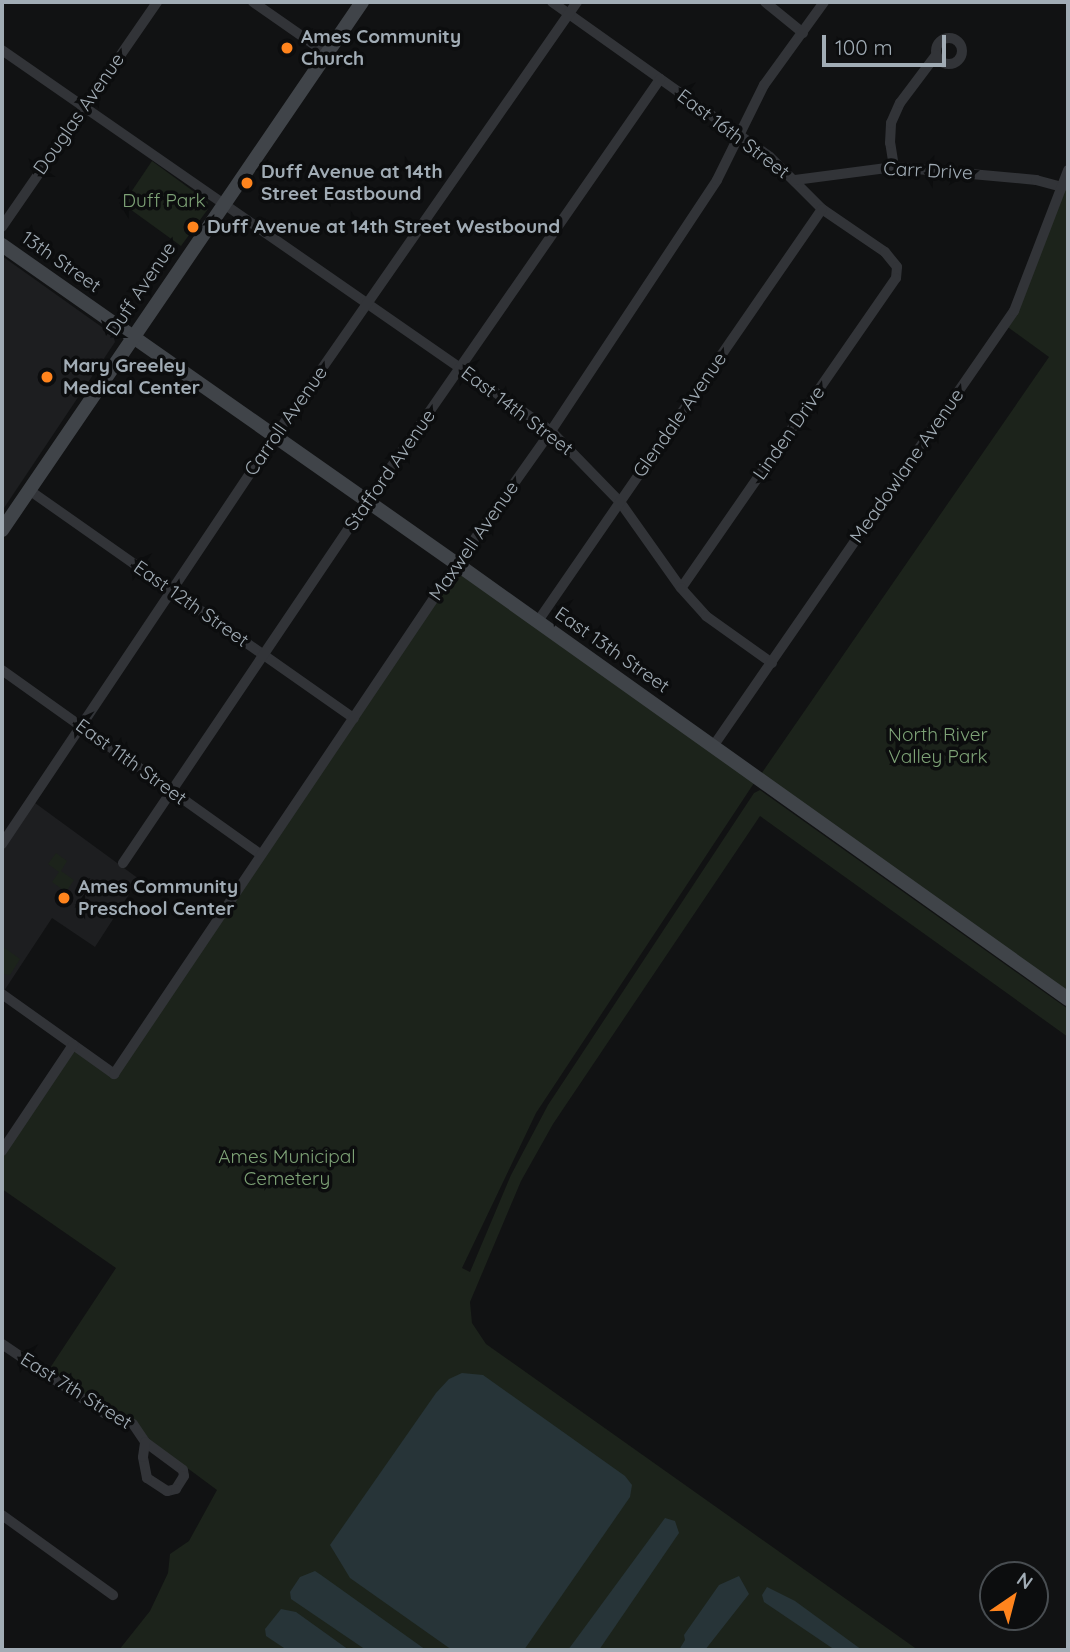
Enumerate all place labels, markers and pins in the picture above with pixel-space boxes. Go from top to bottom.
place label: Ames Community Church [301,26,461,70]
marker: Ames Community Church [279,40,295,56]
place label: Duff Avenue at 14th Street Eastbound [261,161,443,205]
marker: Duff Avenue at 14th Street Eastbound [239,175,255,191]
place label: Duff Avenue at 14th Street Westbound [207,216,560,238]
marker: Duff Avenue at 14th Street Westbound [185,219,201,235]
place label: Mary Greeley Medical Center [63,355,200,399]
marker: Mary Greeley Medical Center [37,367,57,387]
place label: Ames Community Preschool Center [78,876,238,920]
marker: Ames Community Preschool Center [56,890,72,906]

